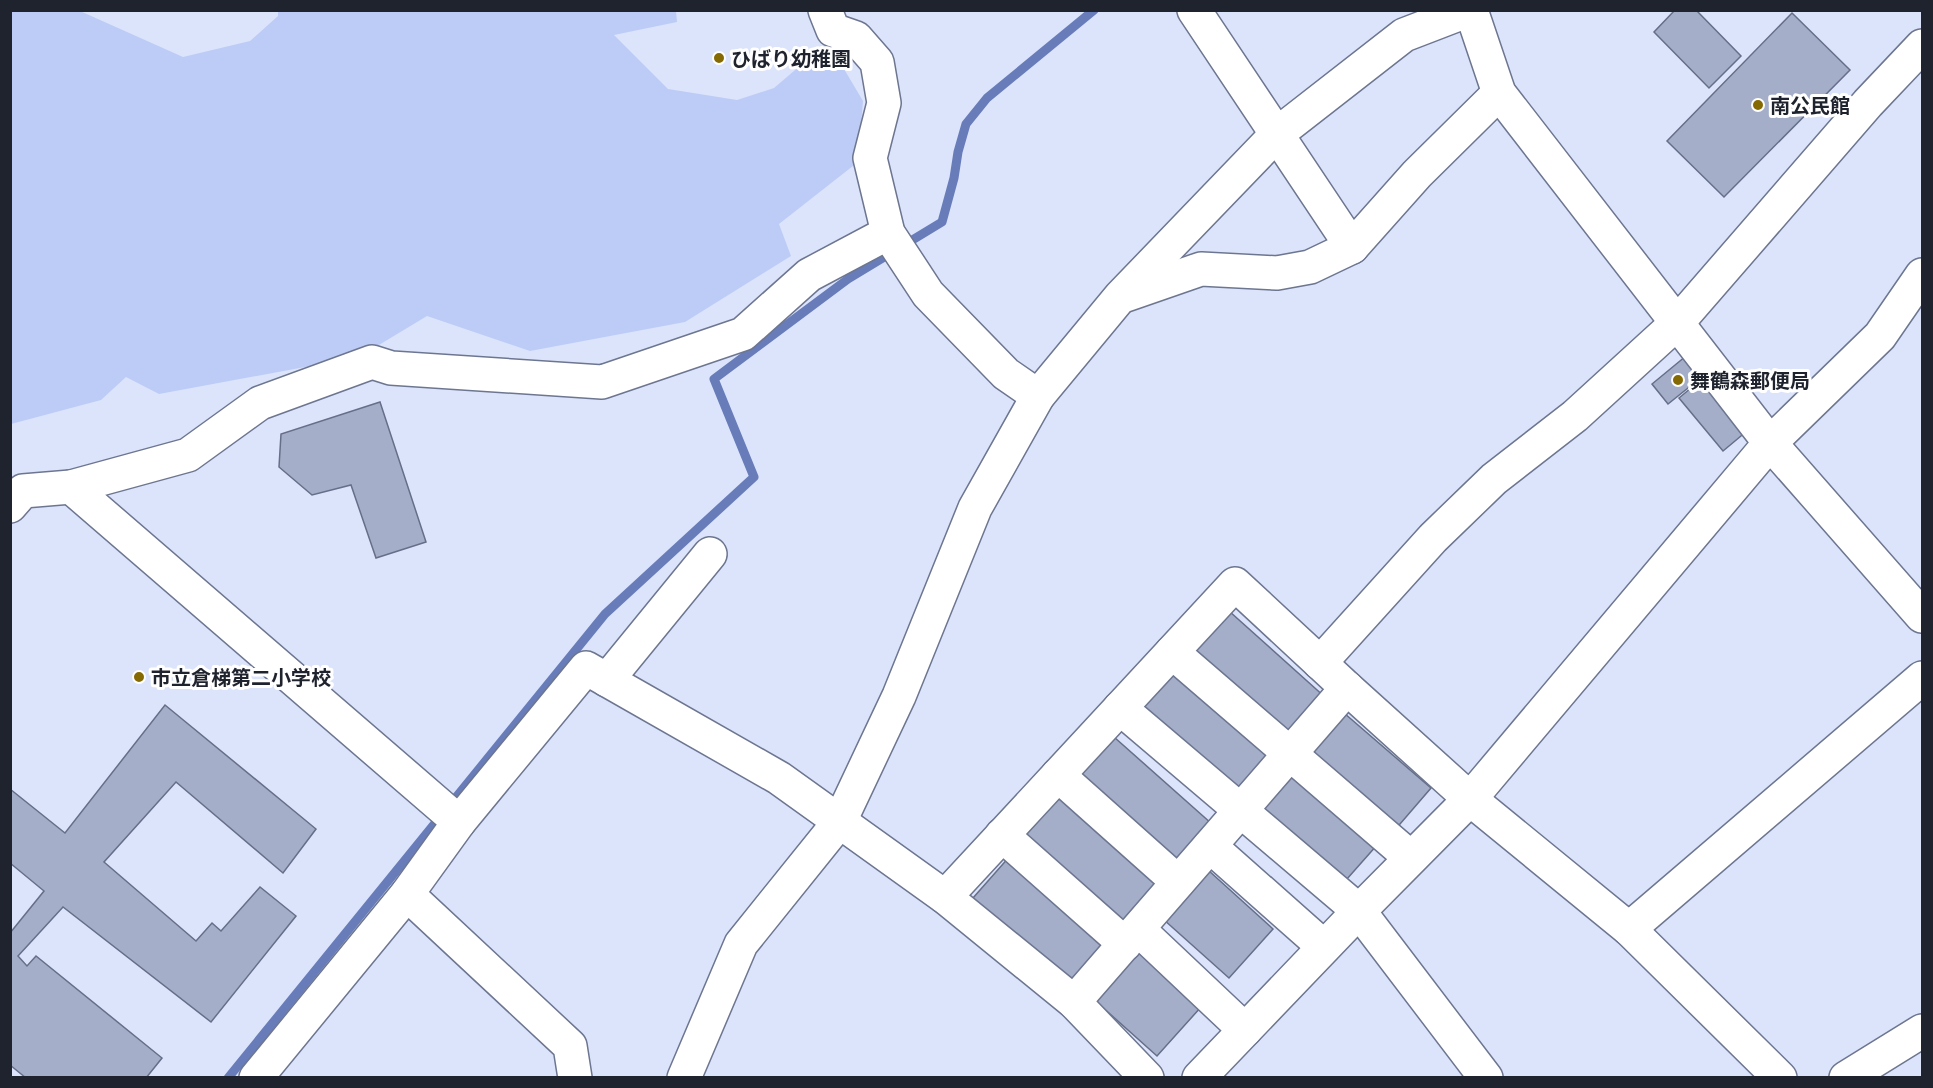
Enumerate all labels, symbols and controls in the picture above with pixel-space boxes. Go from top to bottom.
place label: ひばり幼稚園 [731,45,851,72]
marker: ひばり幼稚園 [712,51,726,65]
place label: 南公民館 [1770,92,1850,119]
marker: 南公民館 [1751,98,1765,112]
place label: 舞鶴森郵便局 [1690,367,1810,394]
marker: 舞鶴森郵便局 [1671,373,1685,387]
place label: 市立倉梯第二小学校 [151,664,331,691]
marker: 市立倉梯第二小学校 [132,670,146,684]

